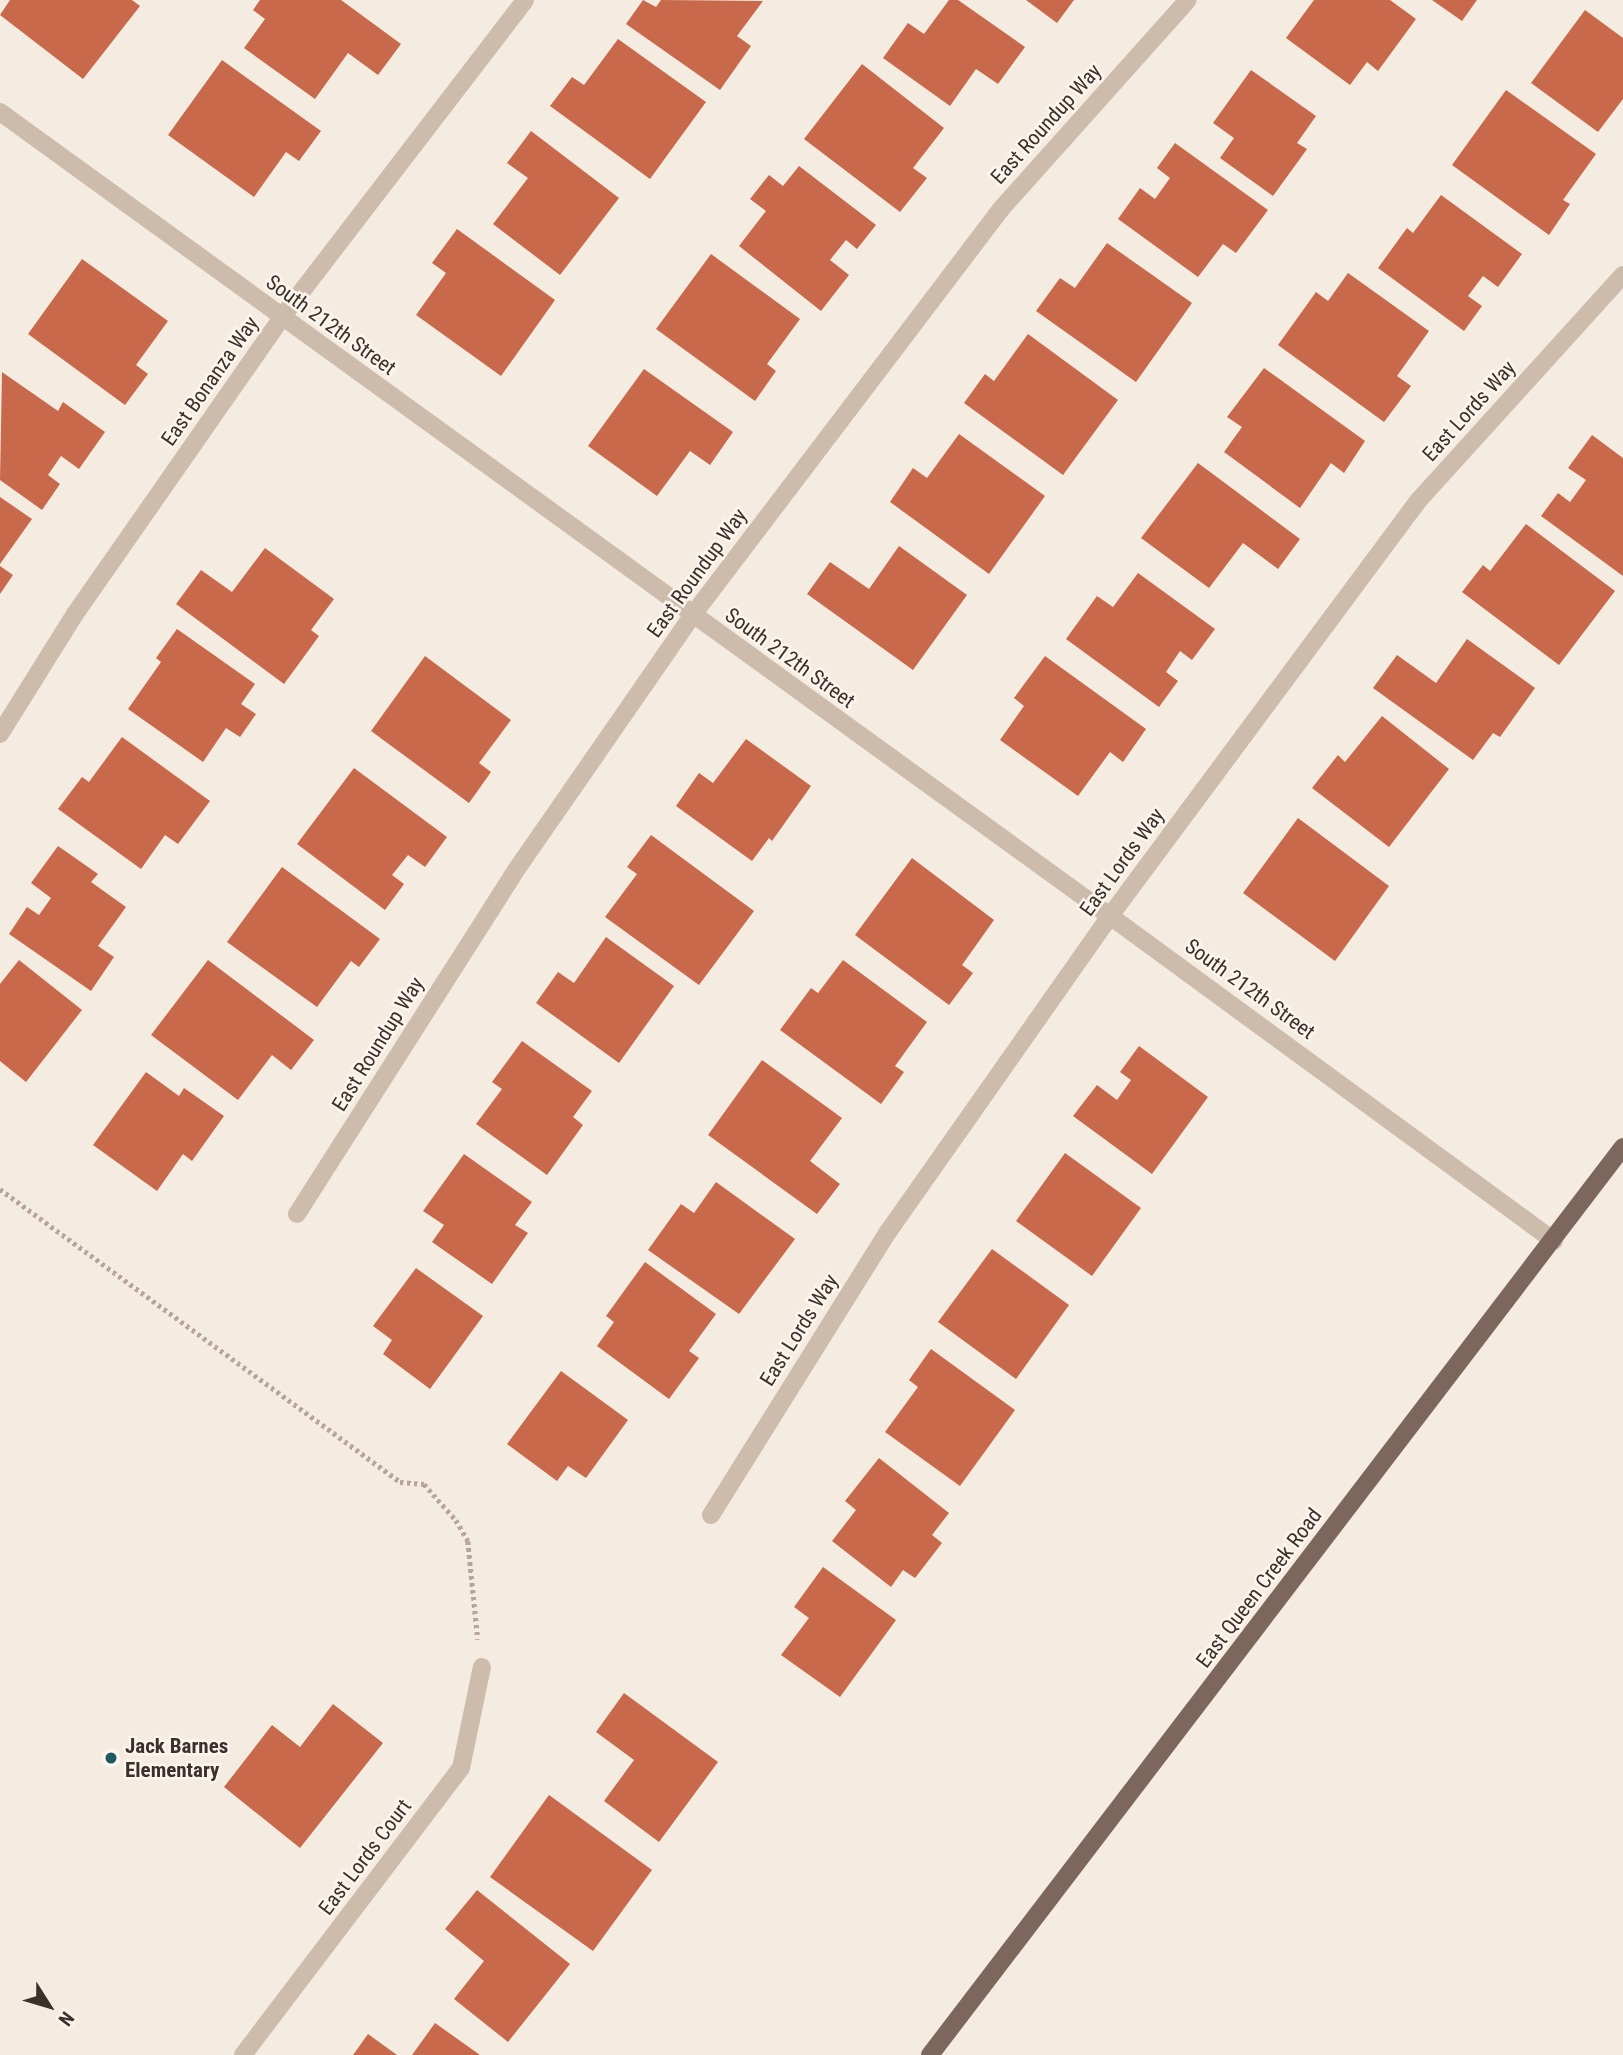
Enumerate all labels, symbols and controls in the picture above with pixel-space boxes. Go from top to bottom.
street label: East Roundup Way [985,59,1107,189]
street label: South 212th Street [261,269,401,381]
street label: East Bonanza Way [156,312,264,450]
street label: East Lords Way [1417,355,1521,467]
street label: East Roundup Way [642,504,752,642]
street label: South 212th Street [720,602,860,714]
street label: East Lords Way [1074,803,1170,921]
street label: South 212th Street [1180,933,1320,1045]
street label: East Roundup Way [327,972,429,1116]
street label: East Lords Way [755,1269,843,1391]
street label: East Queen Creek Road [1191,1503,1327,1673]
place label: Jack Barnes Elementary [125,1733,228,1783]
marker: Jack Barnes Elementary [103,1750,119,1766]
street label: East Lords Court [313,1794,417,1920]
north arrow [14,1971,84,2041]
text: N [53,2007,79,2031]

